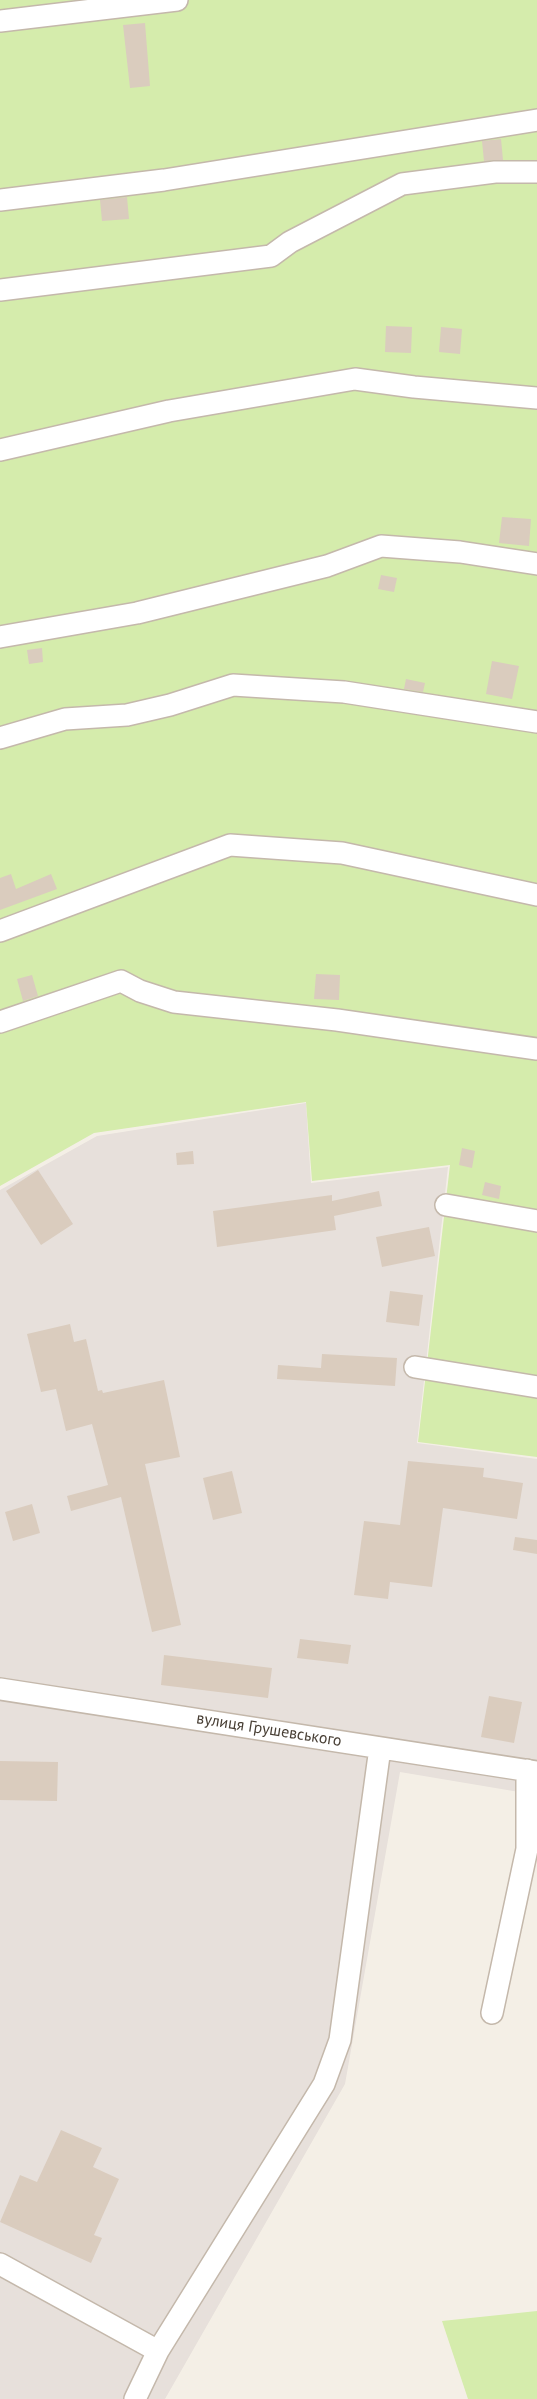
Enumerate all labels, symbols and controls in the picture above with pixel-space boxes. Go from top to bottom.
street label: вулиця Грушевського [195,1709,343,1751]

